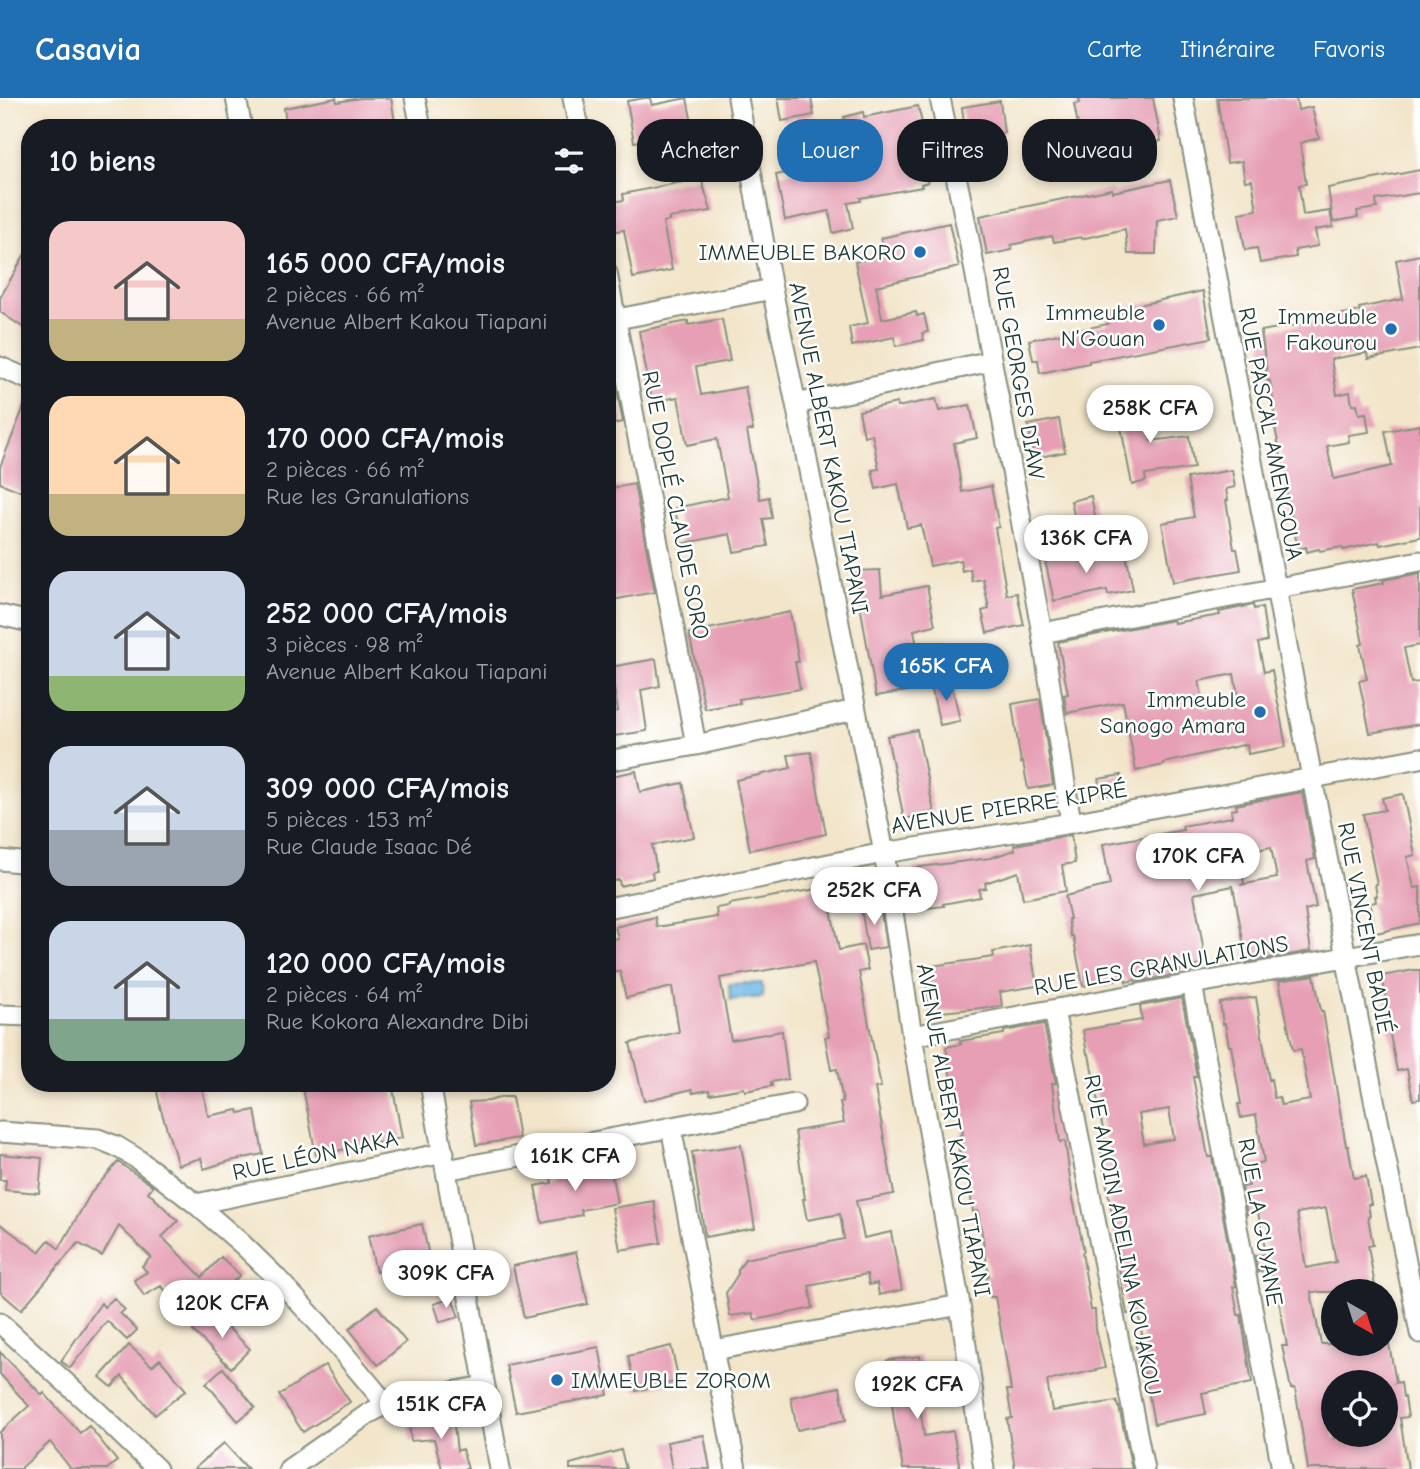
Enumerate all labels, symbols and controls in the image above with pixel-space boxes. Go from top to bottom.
text: Casavia [35,30,141,68]
text: Carte [1087,35,1142,63]
text: Itinéraire [1180,35,1275,63]
text: Favoris [1313,35,1385,63]
chip: Acheter [637,119,763,182]
chip: Louer [777,119,883,182]
chip: Filtres [897,119,1008,182]
chip: Nouveau [1022,119,1157,182]
icon: filters [550,142,588,180]
text: 10 biens [49,144,155,179]
place label: IMMEUBLE BAKORO [698,239,906,266]
marker: IMMEUBLE BAKORO [912,244,928,260]
text: 165 000 CFA/mois [266,246,505,281]
icon: home [105,249,189,333]
street label: RUE GEORGES DIAW [986,265,1051,482]
street label: AVENUE ALBERT KAKOU TIAPANI [783,280,874,617]
text: 2 pièces · 66 m² [266,281,424,308]
place label: Immeuble N’Gouan [1046,299,1145,352]
place label: Immeuble Fakourou [1278,303,1377,356]
street label: RUE PASCAL AMENGOUA [1233,305,1308,563]
text: Avenue Albert Kakou Tiapani [266,308,547,335]
marker: Immeuble N’Gouan [1151,317,1167,333]
marker: Immeuble Fakourou [1383,321,1399,337]
street label: RUE DOPLÉ CLAUDE SORO [636,368,715,642]
pin: 258K CFA [1078,386,1222,445]
text: 258K CFA [1103,394,1197,421]
text: 170 000 CFA/mois [266,421,504,456]
icon: home [105,424,189,508]
text: 2 pièces · 66 m² [266,456,424,483]
text: Rue les Granulations [266,483,469,510]
pin: 136K CFA [1014,516,1158,575]
text: 136K CFA [1040,524,1132,551]
text: 252 000 CFA/mois [266,596,507,631]
icon: home [105,599,189,683]
text: 3 pièces · 98 m² [266,631,422,658]
pin: 165K CFA [874,644,1018,703]
text: 165K CFA [900,652,992,679]
text: Avenue Albert Kakou Tiapani [266,658,547,685]
place label: Immeuble Sanogo Amara [1100,686,1246,739]
marker: Immeuble Sanogo Amara [1252,704,1268,720]
text: 309 000 CFA/mois [266,771,509,806]
icon: home [105,774,189,858]
street label: AVENUE PIERRE KIPRÉ [889,776,1129,839]
text: 5 pièces · 153 m² [266,806,432,833]
street label: RUE VINCENT BADIÉ [1332,820,1399,1036]
text: Rue Claude Isaac Dé [266,833,472,860]
pin: 170K CFA [1126,834,1270,893]
text: 170K CFA [1152,842,1244,869]
pin: 252K CFA [802,868,946,927]
text: 252K CFA [827,876,921,903]
street label: RUE LES GRANULATIONS [1032,930,1290,1001]
text: 120 000 CFA/mois [266,946,505,981]
icon: home [105,949,189,1033]
street label: AVENUE ALBERT KAKOU TIAPANI [911,961,996,1299]
text: 2 pièces · 64 m² [266,981,422,1008]
text: Rue Kokora Alexandre Dibi [266,1008,529,1035]
street label: RUE AMOIN ADELINA KOUAKOU [1078,1072,1167,1398]
street label: RUE LÉON NAKA [230,1125,400,1186]
pin: 161K CFA [503,1134,647,1193]
street label: RUE LA GUYANE [1232,1136,1289,1308]
text: 161K CFA [530,1142,620,1169]
pin: 309K CFA [374,1250,518,1310]
text: 309K CFA [398,1259,494,1286]
north arrow [1321,1279,1398,1356]
map controls [1321,1279,1398,1447]
pin: 120K CFA [150,1280,294,1340]
text: 120K CFA [175,1289,269,1316]
pin: 192K CFA [845,1362,989,1421]
place label: IMMEUBLE ZOROM [571,1367,771,1394]
text: 192K CFA [871,1370,963,1397]
button: locate [1321,1370,1398,1447]
marker: IMMEUBLE ZOROM [549,1372,565,1388]
pin: 151K CFA [369,1382,513,1441]
text: 151K CFA [396,1390,486,1417]

